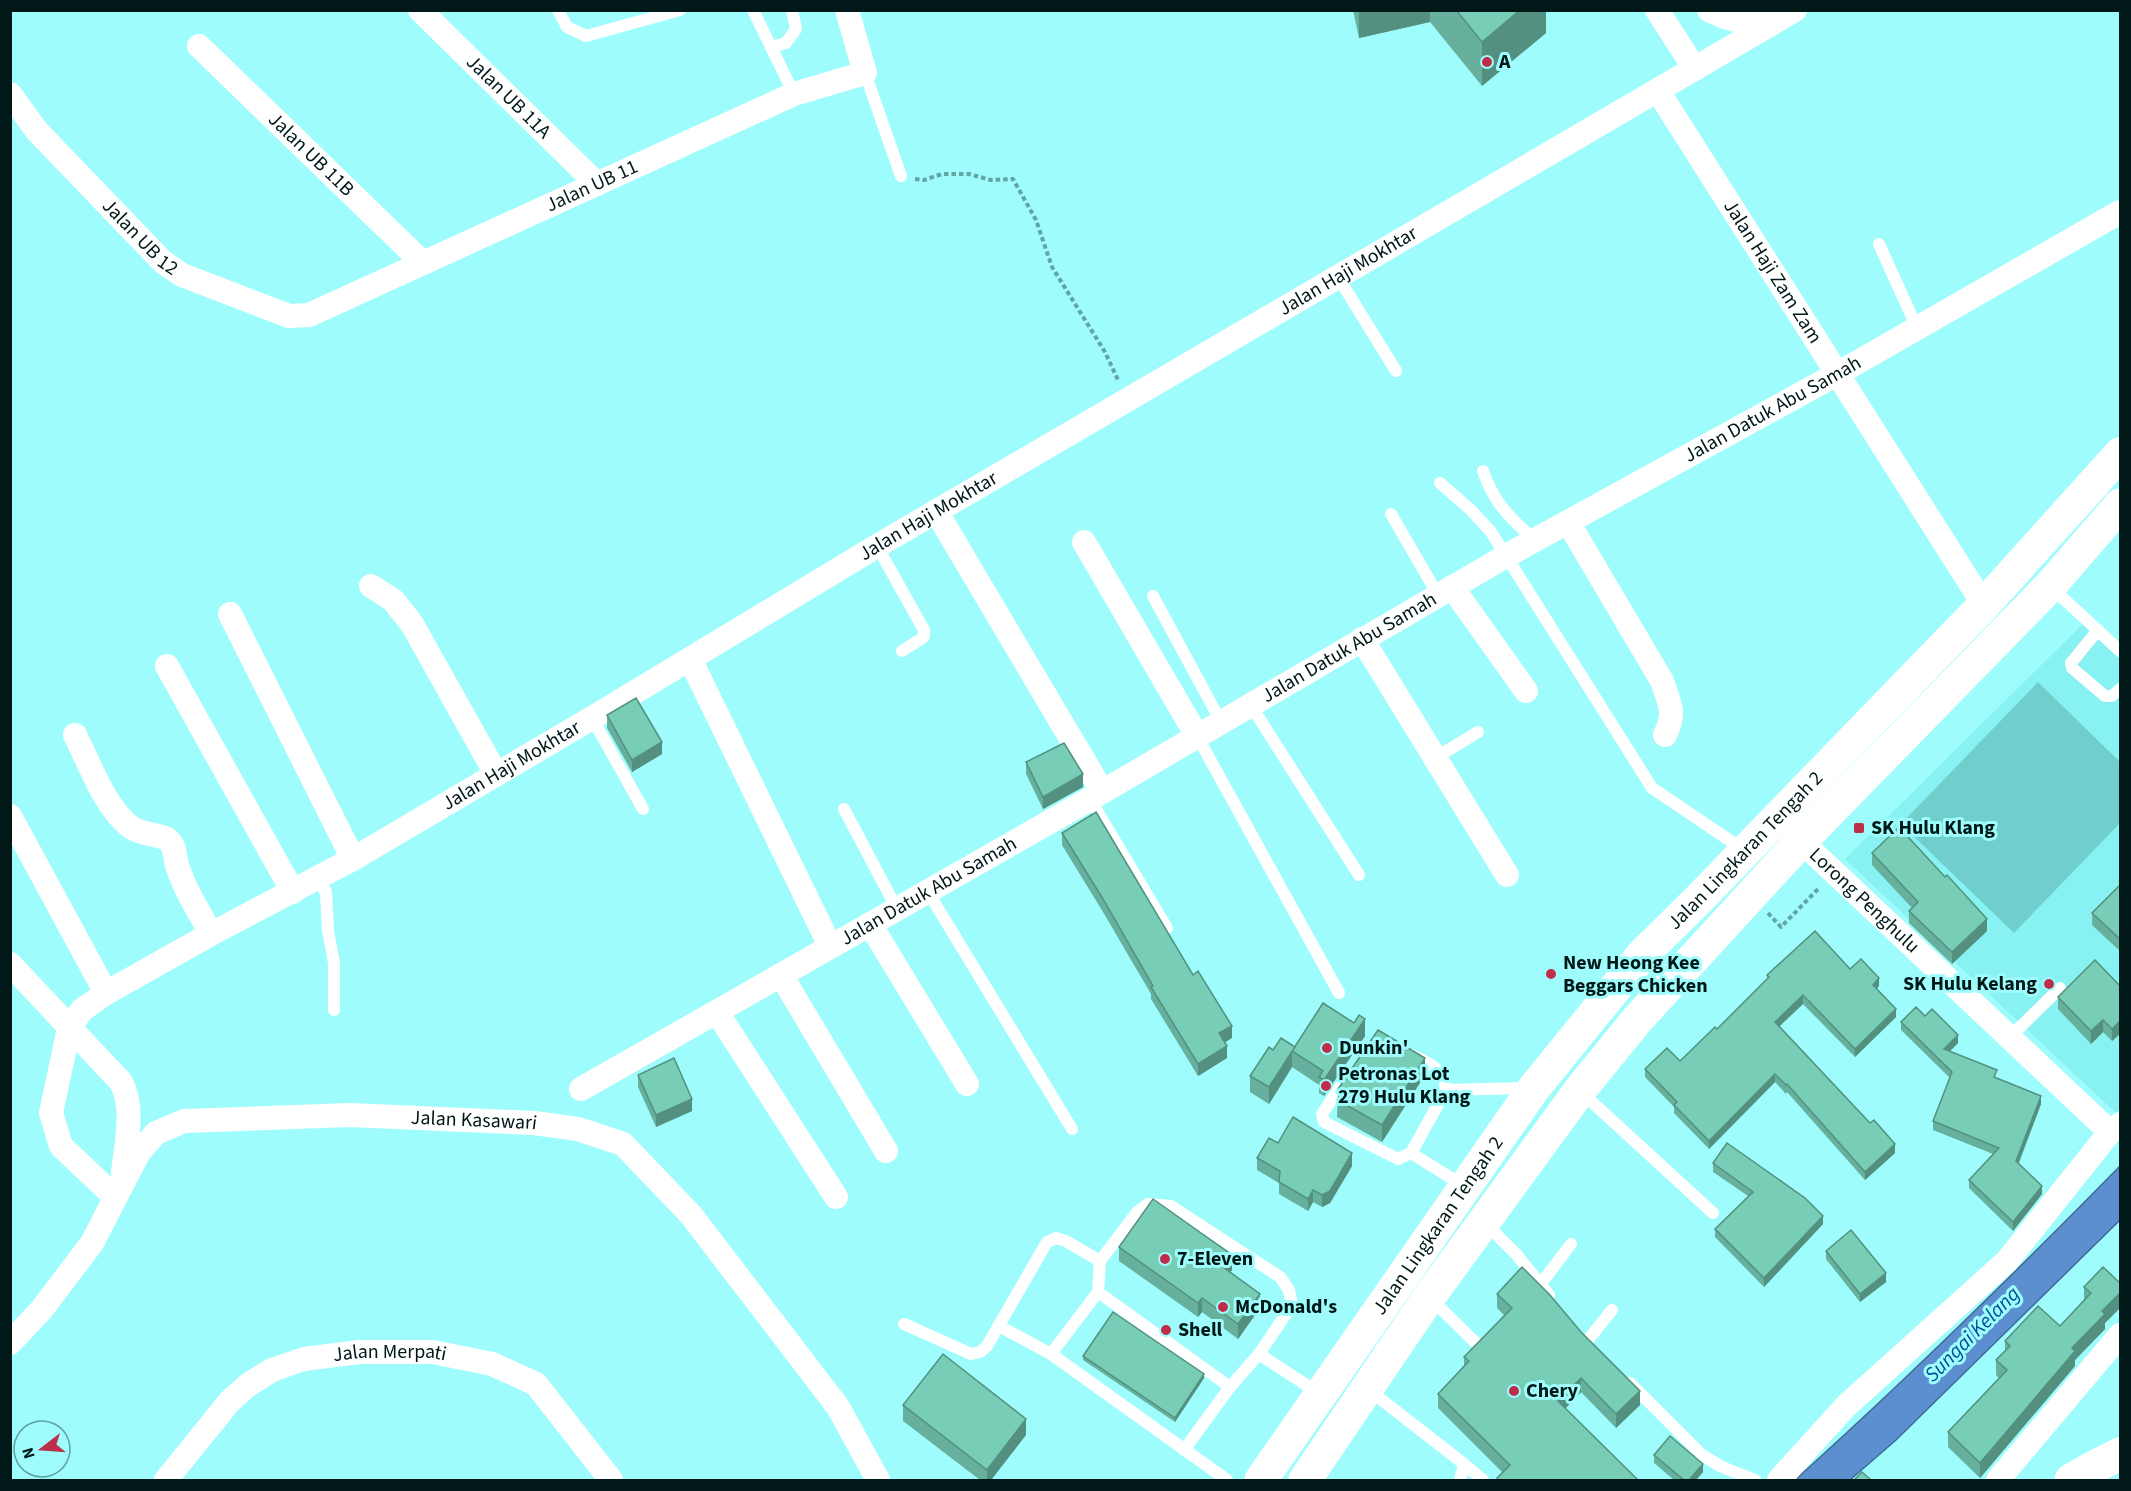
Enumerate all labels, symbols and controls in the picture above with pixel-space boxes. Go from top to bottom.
place label: A [1498,48,1511,76]
street label: Jalan UB 11A [460,49,557,145]
marker: A [1480,55,1494,69]
street label: Jalan UB 11B [262,106,360,203]
street label: Jalan UB 11 [541,153,642,219]
street label: Jalan UB 12 [96,193,184,282]
street label: Jalan Haji Zam Zam [1717,194,1829,349]
street label: Jalan Haji Mokhtar [1273,219,1423,323]
street label: Jalan Datuk Abu Samah [1679,349,1867,469]
street label: Jalan Haji Mokhtar [854,465,1003,568]
street label: Jalan Datuk Abu Samah [1256,585,1442,710]
street label: Jalan Haji Mokhtar [437,714,586,817]
street label: Jalan Lingkaran Tengah 2 [1661,765,1829,936]
place label: SK Hulu Klang [1871,814,1995,842]
marker: SK Hulu Klang [1852,821,1866,835]
street label: Jalan Datuk Abu Samah [835,830,1022,952]
street label: Lorong Penghulu [1803,842,1926,960]
place label: New Heong Kee Beggars Chicken [1563,949,1708,1000]
marker: New Heong Kee Beggars Chicken [1544,967,1558,981]
place label: SK Hulu Kelang [1903,970,2037,998]
marker: SK Hulu Kelang [2042,977,2056,991]
place label: Dunkin' [1339,1034,1408,1062]
marker: Dunkin' [1320,1041,1334,1055]
place label: Petronas Lot 279 Hulu Klang [1338,1060,1471,1111]
marker: Petronas Lot 279 Hulu Klang [1319,1079,1333,1093]
street label: Jalan Kasawari [410,1104,539,1137]
street label: Jalan Lingkaran Tengah 2 [1366,1131,1510,1321]
place label: 7-Eleven [1177,1245,1253,1273]
marker: 7-Eleven [1158,1252,1172,1266]
water label: Sungai Kelang [1917,1279,2027,1389]
place label: McDonald's [1235,1293,1337,1321]
marker: McDonald's [1216,1300,1230,1314]
place label: Shell [1178,1316,1223,1344]
marker: Shell [1159,1323,1173,1337]
street label: Jalan Merpati [331,1338,449,1369]
place label: Chery [1526,1377,1579,1405]
marker: Chery [1507,1384,1521,1398]
north arrow [12,1419,72,1479]
text: N [17,1445,41,1461]

